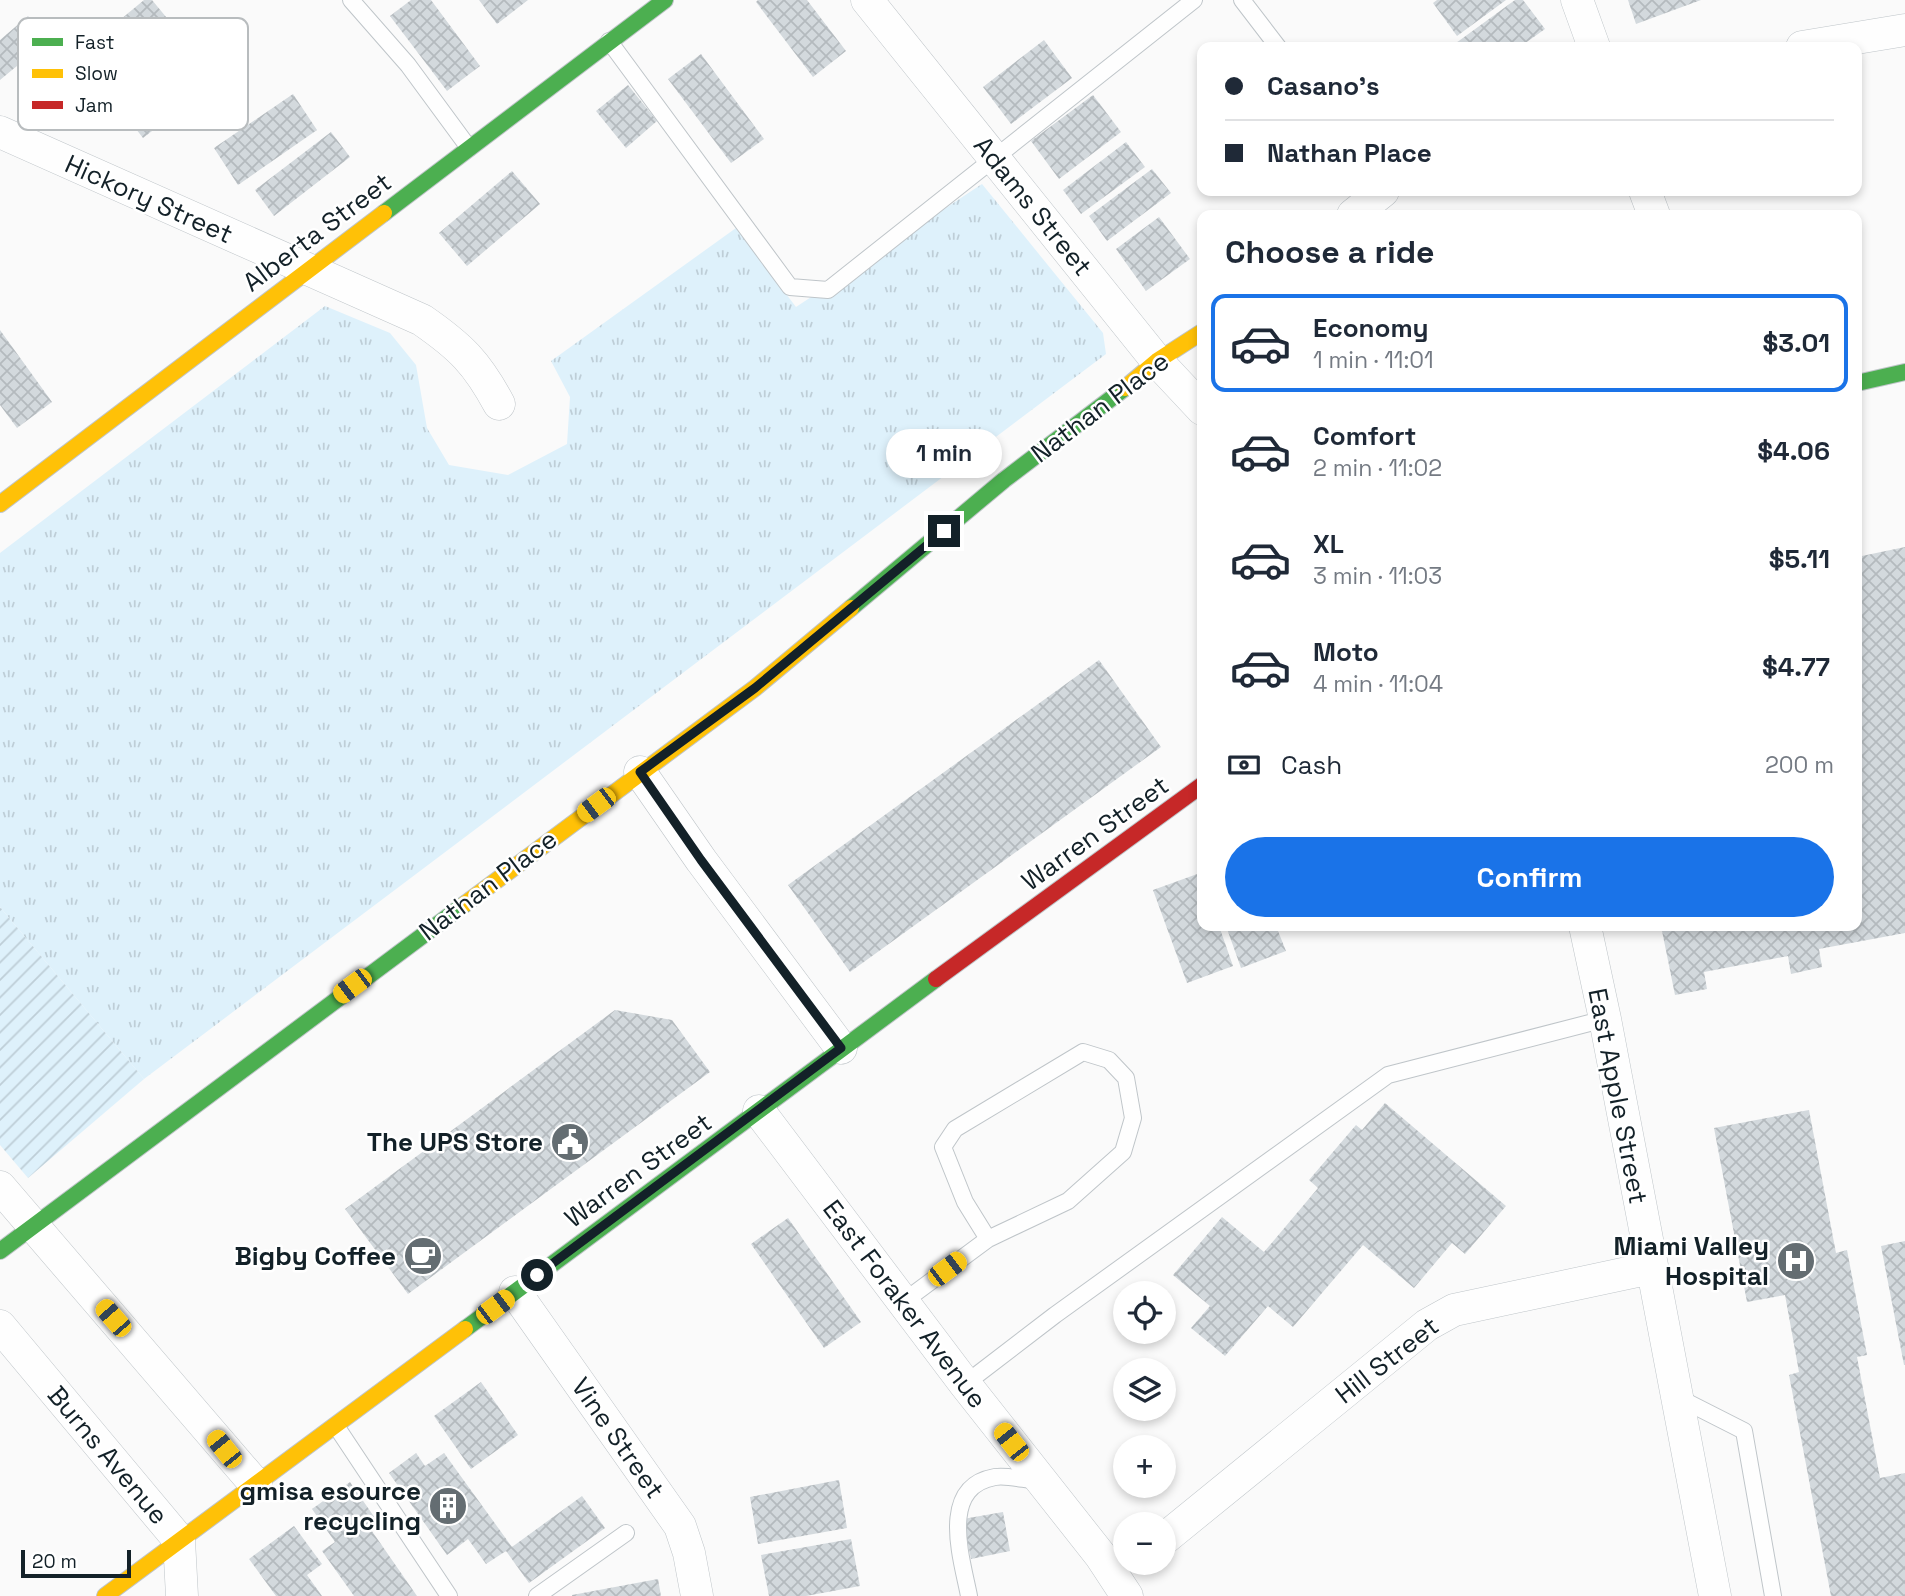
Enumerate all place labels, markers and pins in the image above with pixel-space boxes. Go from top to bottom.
public building icon: The UPS Store [549,1121,591,1163]
place label: The UPS Store [367,1125,543,1159]
place label: Miami Valley Hospital [1614,1229,1769,1293]
cafe icon: Bigby Coffee [402,1235,444,1277]
place label: Bigby Coffee [234,1239,396,1273]
hospital icon: Miami Valley Hospital [1775,1240,1817,1282]
place label: gmisa esource recycling [240,1474,421,1538]
building icon: gmisa esource recycling [427,1485,469,1527]

